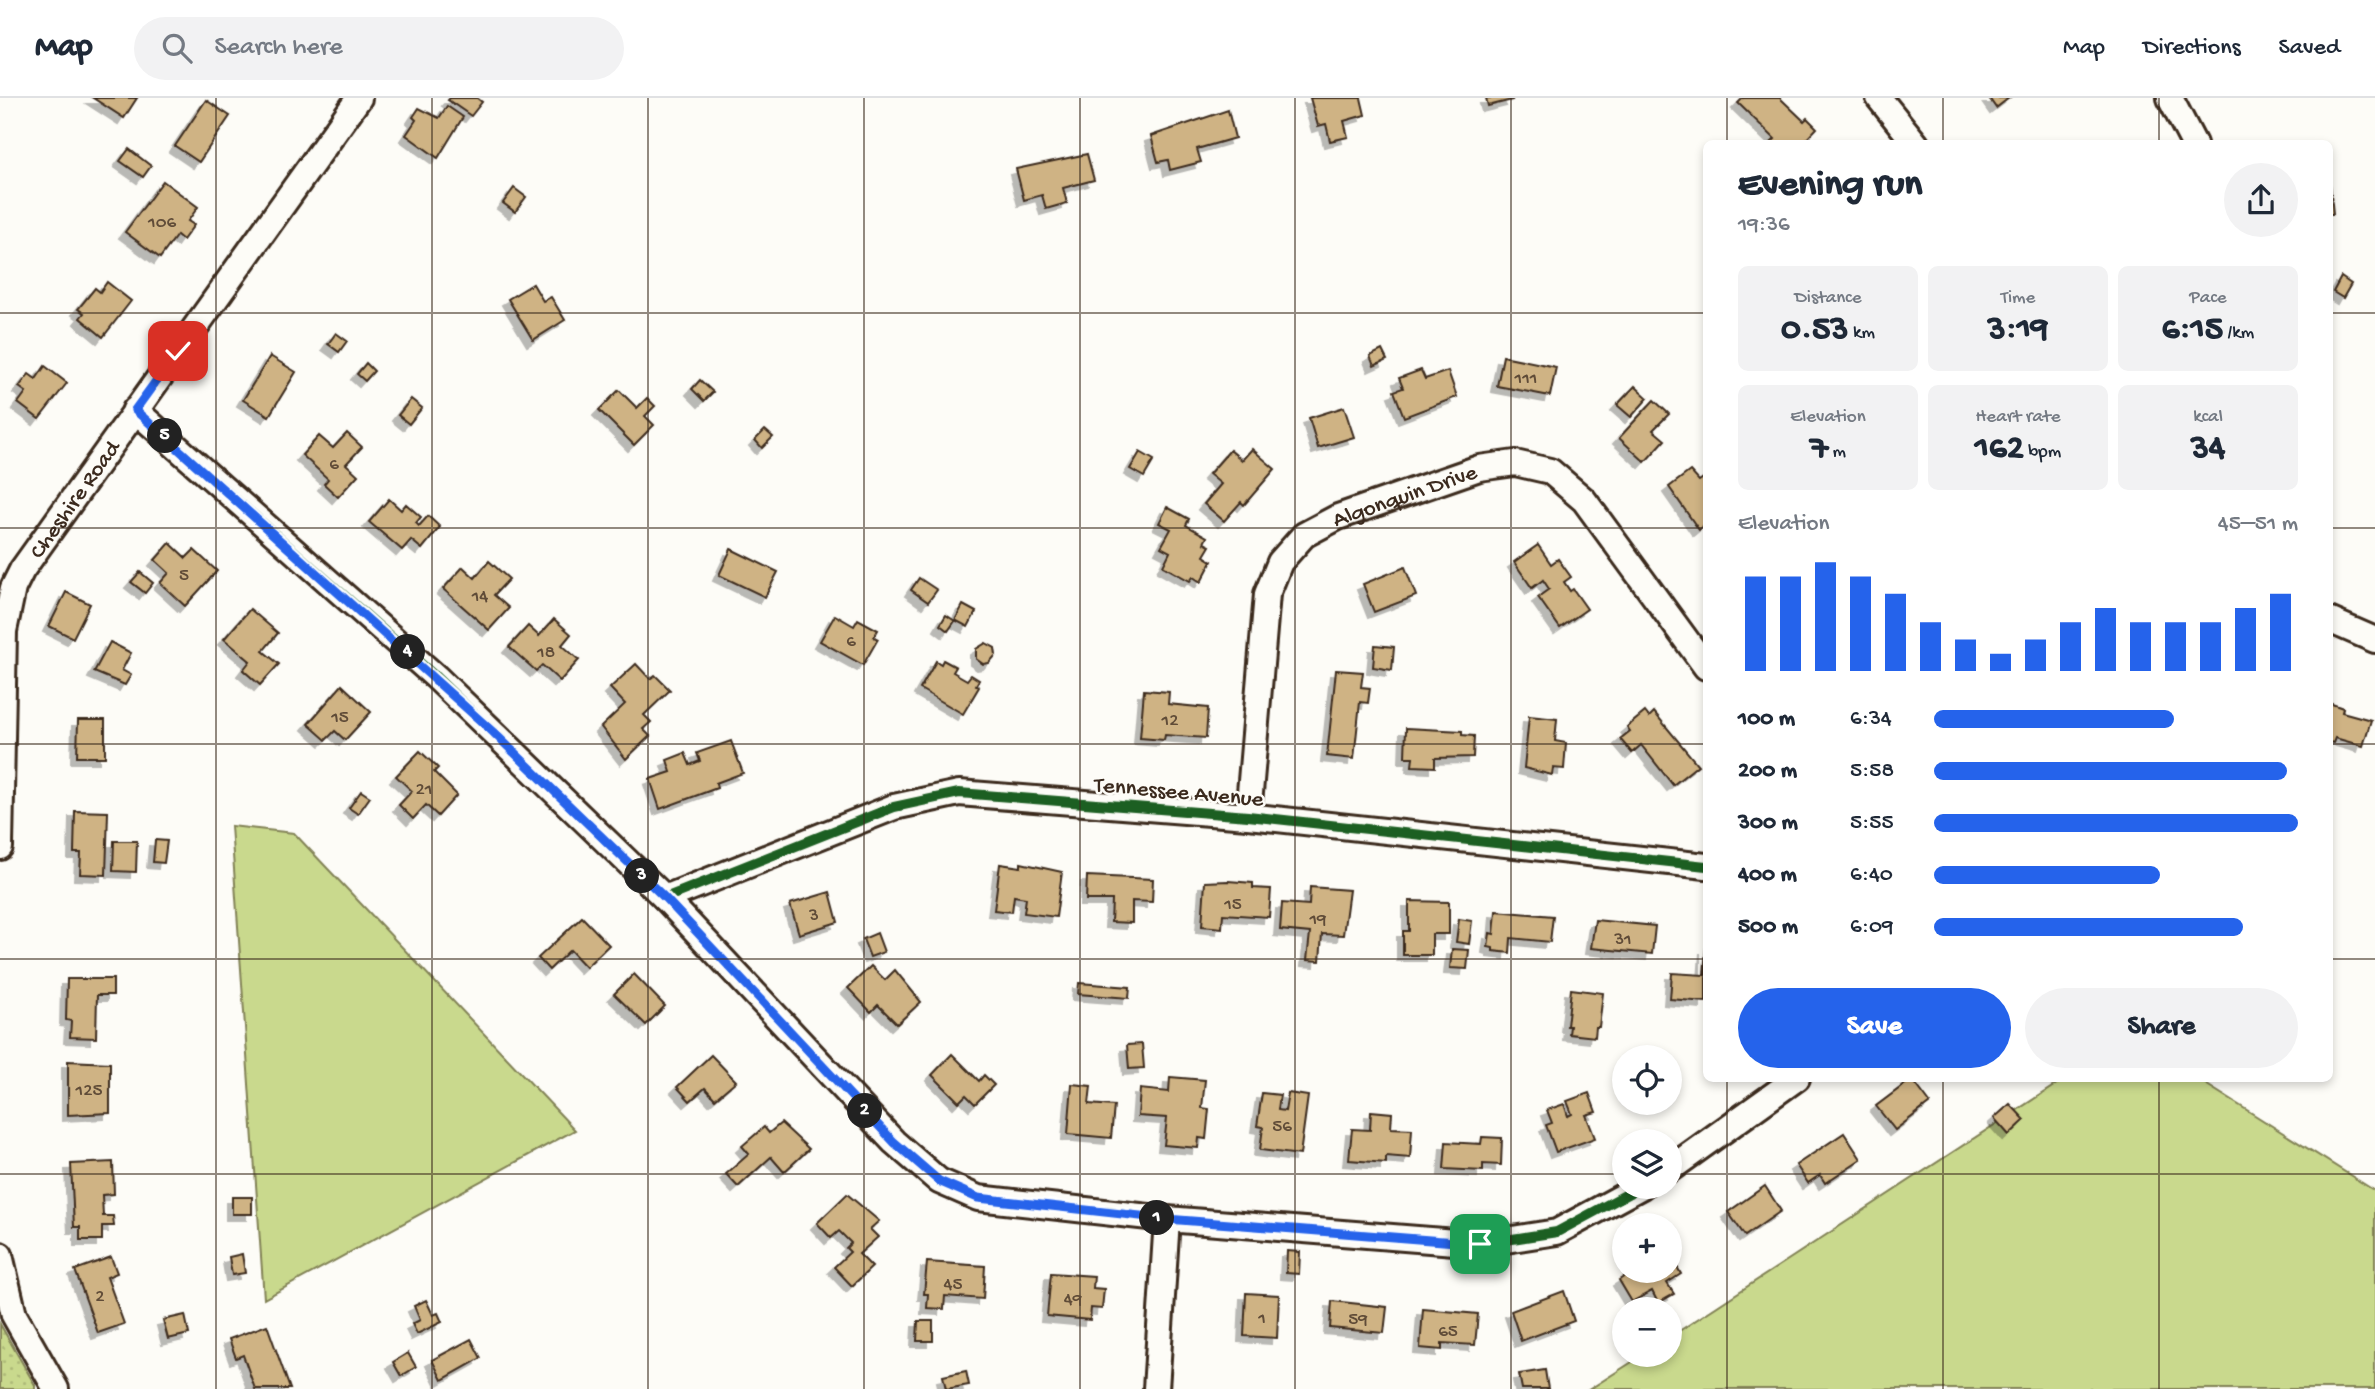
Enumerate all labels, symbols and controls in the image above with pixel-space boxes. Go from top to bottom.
search box [134,17,624,80]
text: Map [35,29,92,67]
icon: search [158,29,196,67]
text: Search here [214,33,343,64]
text: Map [2063,34,2105,63]
text: Directions [2143,34,2241,63]
text: Saved [2279,34,2340,63]
button: share [2224,163,2298,237]
text: Evening run [1738,164,1922,208]
house number: 106 [147,212,176,235]
text: 19:36 [1738,212,1790,239]
text: Distance [1794,287,1862,310]
text: Time [2001,287,2035,310]
text: Pace [2189,287,2227,310]
text: 0.53 [1781,310,1848,351]
text: 3:19 [1988,310,2048,351]
text: 6:15 [2162,310,2223,351]
pin [148,321,208,381]
text: km [1848,322,1875,345]
text: /km [2223,322,2254,345]
icon: check [159,332,197,370]
house number: 111 [1513,368,1538,391]
text: Elevation [1790,406,1866,429]
text: Heart rate [1975,406,2061,429]
text: kcal [2193,406,2223,429]
pin: 5 [148,418,182,454]
text: 5 [160,424,170,447]
text: 7 [1810,429,1828,470]
text: 162 [1975,429,2024,470]
text: 34 [2191,429,2225,470]
street label: Cheshire Road [25,435,128,565]
text: m [1828,441,1846,464]
text: bpm [2024,441,2061,464]
house number: 6 [329,454,339,477]
street label: Algonquin Drive [1330,459,1482,535]
text: Elevation [1738,511,1829,538]
text: 45–51 m [2218,511,2298,538]
house number: 5 [179,565,189,588]
house number: 14 [471,586,488,609]
house number: 6 [846,631,856,654]
pin: 4 [390,634,426,670]
text: 4 [403,640,412,663]
house number: 18 [536,642,555,665]
text: 100 m [1738,706,1795,733]
text: 6:34 [1850,706,1892,733]
house number: 15 [330,707,349,730]
house number: 12 [1161,710,1179,733]
text: 200 m [1738,758,1797,785]
text: 5:58 [1850,758,1894,785]
street label: Tennessee Avenue [1091,772,1266,814]
house number: 21 [416,779,433,802]
text: 300 m [1738,810,1798,837]
text: 5:55 [1850,810,1894,837]
pin: 3 [624,858,660,894]
text: 400 m [1738,862,1797,889]
text: 6:40 [1850,862,1893,889]
text: 3 [637,864,646,887]
house number: 15 [1223,894,1242,917]
house number: 3 [808,905,819,928]
house number: 19 [1308,909,1327,932]
text: 500 m [1738,914,1798,941]
text: 6:09 [1850,914,1893,941]
house number: 31 [1613,929,1632,952]
button: Save [1738,988,2011,1068]
button: Share [2025,988,2298,1068]
map controls [1612,1045,1682,1367]
button: locate [1612,1045,1682,1115]
house number: 125 [75,1080,102,1103]
pin: 2 [848,1094,882,1128]
text: 2 [860,1099,869,1122]
house number: 56 [1272,1116,1292,1139]
button: layers [1612,1129,1682,1199]
pin: 1 [1140,1200,1174,1236]
text: 1 [1153,1206,1160,1229]
button: + [1612,1213,1682,1283]
pin [1450,1214,1510,1274]
icon: arrive [1461,1225,1499,1263]
house number: 45 [944,1274,962,1297]
house number: 2 [95,1286,105,1309]
house number: 49 [1064,1289,1083,1312]
button: − [1612,1297,1682,1367]
house number: 1 [1257,1308,1266,1331]
house number: 59 [1348,1309,1368,1332]
house number: 65 [1438,1321,1458,1344]

